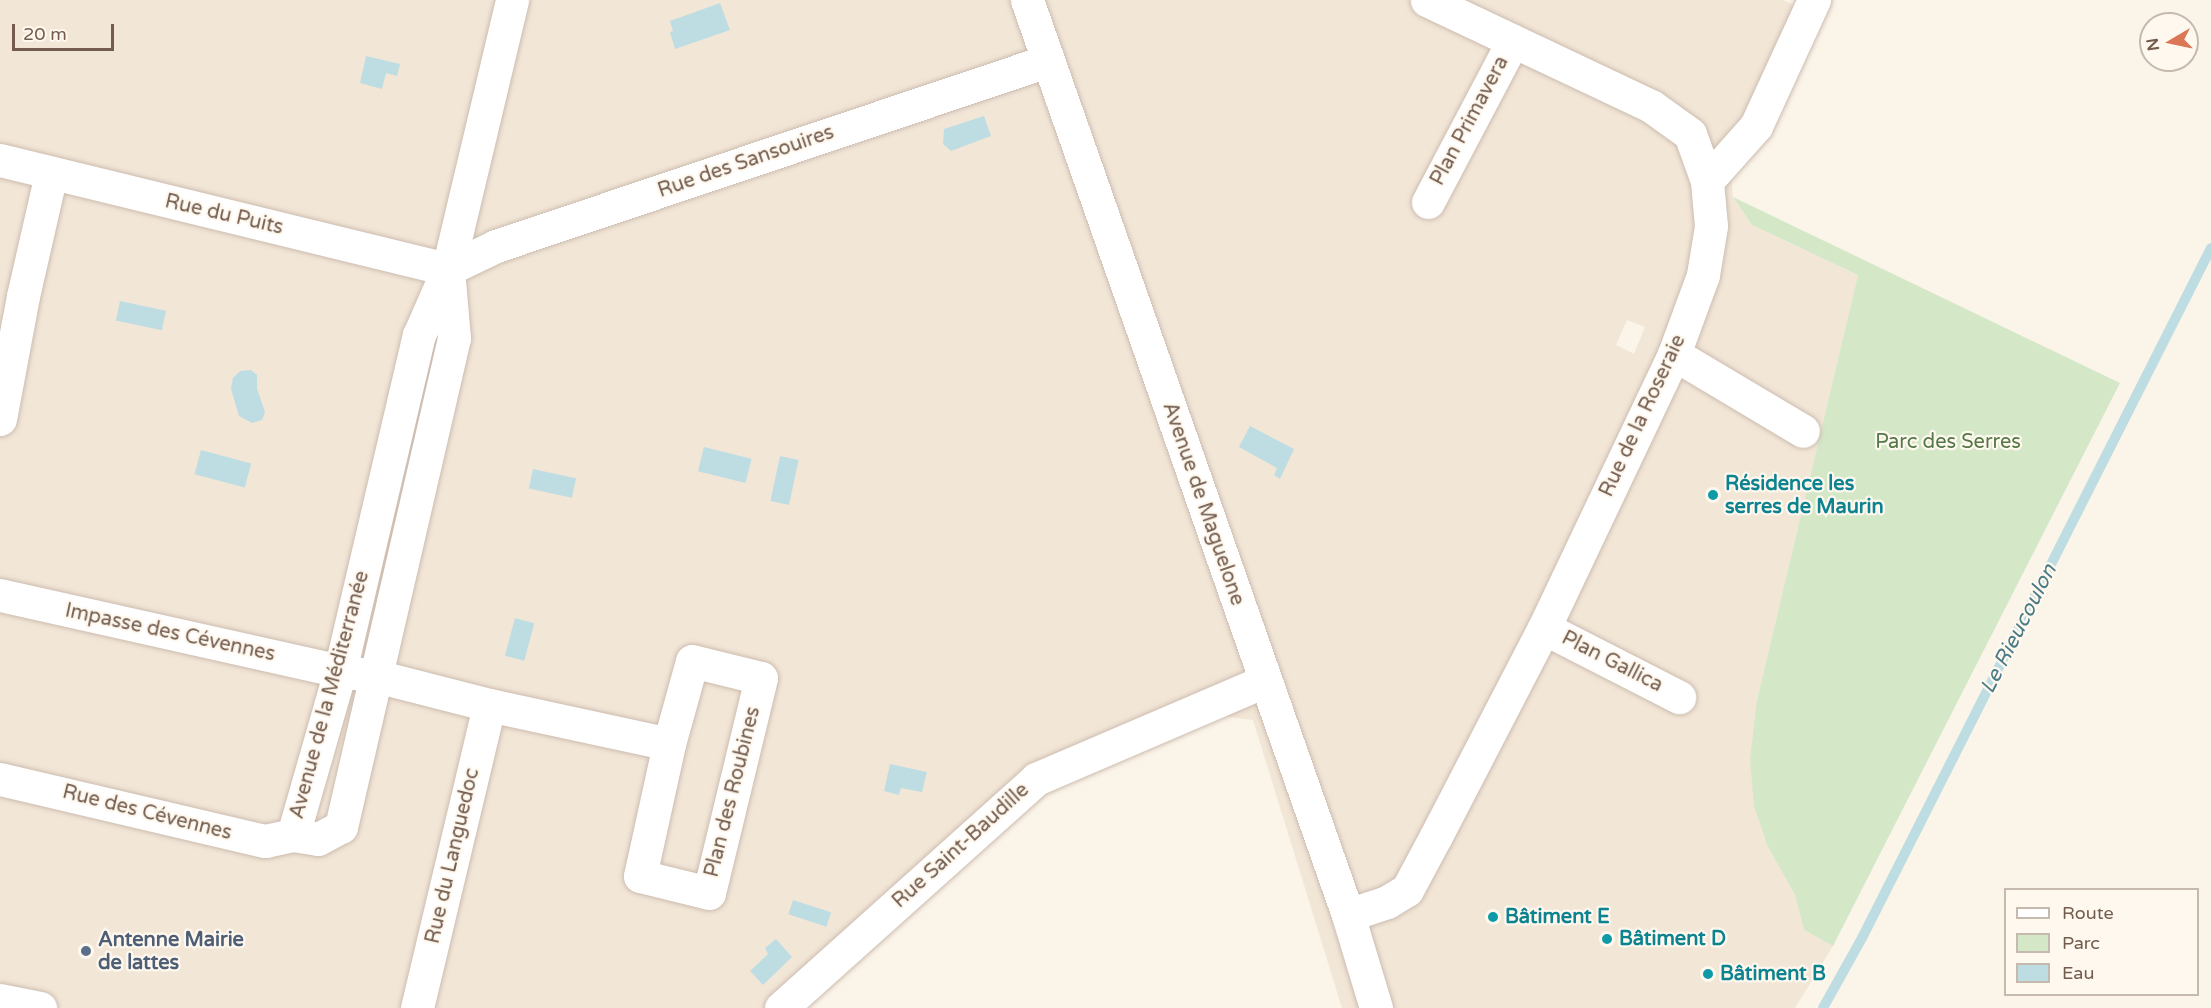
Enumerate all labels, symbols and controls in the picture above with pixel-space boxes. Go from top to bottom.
scale bar [15,12,117,50]
north arrow [2139,12,2199,72]
text: 20 m [23,23,67,45]
text: N [2142,37,2164,52]
street label: Plan Primavera [1426,52,1514,190]
street label: Rue des Sansouires [655,121,837,203]
street label: Rue du Puits [163,190,285,240]
street label: Rue de la Roseraie [1595,331,1691,501]
street label: Avenue de Maguelone [1157,399,1249,609]
park label: Parc des Serres [1875,430,2021,454]
place label: Résidence les serres de Maurin [1725,472,1884,519]
marker: Résidence les serres de Maurin [1706,488,1720,502]
water label: Le Rieucoulon [1976,560,2062,698]
street label: Avenue de la Méditerranée [285,568,375,822]
street label: Impasse des Cévennes [63,599,277,667]
street label: Plan Gallica [1557,626,1667,698]
street label: Plan des Roubines [700,704,766,880]
street label: Rue du Languedoc [421,766,485,946]
street label: Rue Saint-Baudille [888,778,1034,914]
street label: Rue des Cévennes [60,780,234,846]
legend [2004,888,2199,996]
text: Route [2062,902,2114,924]
place label: Bâtiment E [1505,905,1610,929]
marker: Bâtiment E [1486,910,1500,924]
place label: Bâtiment D [1619,927,1726,951]
place label: Antenne Mairie de lattes [98,928,244,975]
marker: Bâtiment D [1600,932,1614,946]
text: Parc [2062,932,2100,954]
marker: Antenne Mairie de lattes [79,944,93,958]
place label: Bâtiment B [1720,962,1826,986]
text: Eau [2062,962,2094,984]
marker: Bâtiment B [1701,967,1715,981]

